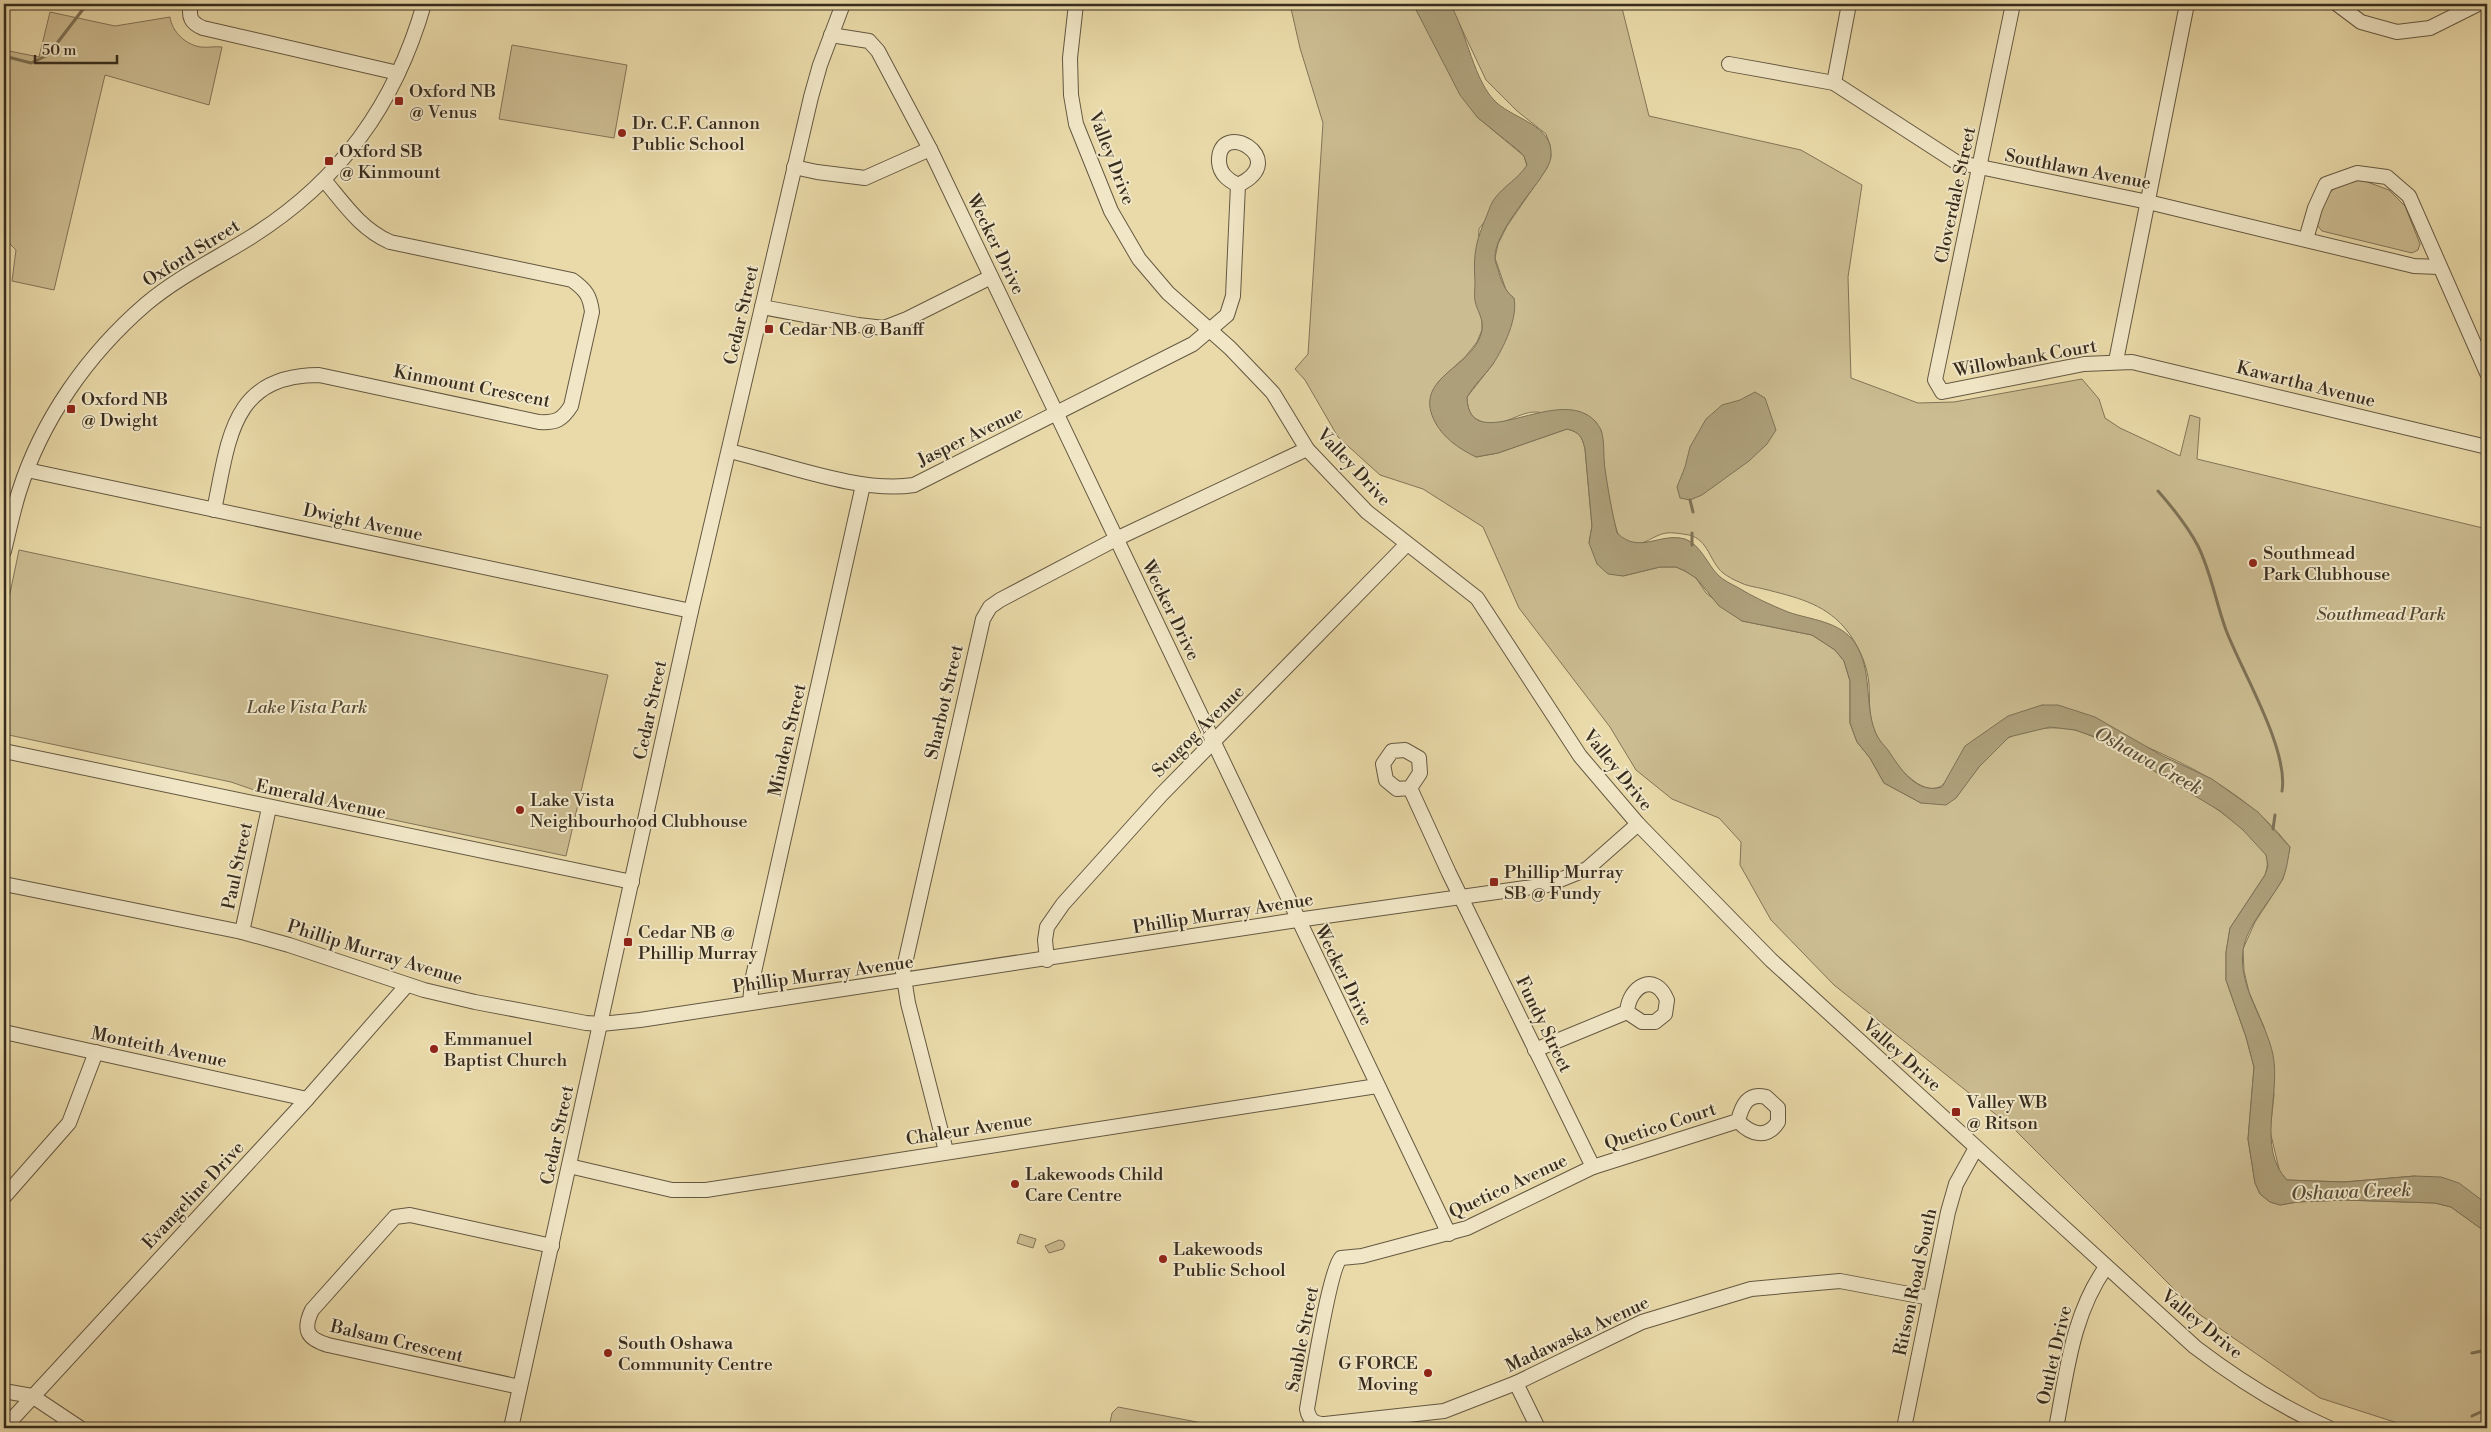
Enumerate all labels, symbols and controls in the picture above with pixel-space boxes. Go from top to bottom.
scale bar [35,32,118,64]
text: 50 m [42,41,76,60]
place label: Oxford NB @ Venus [409,80,496,124]
marker: Oxford NB @ Venus [393,95,405,107]
street label: Valley Drive [1083,107,1140,208]
place label: Dr. C.F. Cannon Public School [632,112,760,156]
street label: Cloverdale Street [1930,124,1981,266]
marker: Dr. C.F. Cannon Public School [616,127,628,139]
place label: Oxford SB @ Kinmount [339,140,441,184]
street label: Southlawn Avenue [2003,144,2153,195]
marker: Oxford SB @ Kinmount [323,155,335,167]
street label: Wecker Drive [961,189,1030,298]
street label: Oxford Street [139,214,244,292]
street label: Cedar Street [719,263,764,367]
place label: Cedar NB @ Banff [779,318,925,341]
marker: Cedar NB @ Banff [763,323,775,335]
street label: Willowbank Court [1951,334,2099,383]
street label: Kawartha Avenue [2234,356,2378,413]
street label: Kinmount Crescent [392,360,553,413]
place label: Oxford NB @ Dwight [81,388,168,432]
street label: Jasper Avenue [913,401,1027,472]
marker: Oxford NB @ Dwight [65,403,77,415]
street label: Valley Drive [1311,423,1396,511]
street label: Dwight Avenue [301,499,425,546]
place label: Southmead Park Clubhouse [2263,542,2390,586]
street label: Wecker Drive [1136,555,1205,664]
marker: Southmead Park Clubhouse [2247,557,2259,569]
park label: Southmead Park [2316,603,2446,626]
street label: Sharbot Street [920,642,969,762]
street label: Cedar Street [629,658,672,762]
street label: Scugog Avenue [1147,680,1249,782]
street label: Minden Street [763,681,812,799]
park label: Lake Vista Park [246,696,367,719]
water label: Oshawa Creek [2090,721,2207,801]
street label: Valley Drive [1577,724,1658,816]
street label: Emerald Avenue [254,774,388,825]
place label: Lake Vista Neighbourhood Clubhouse [530,789,748,833]
marker: Lake Vista Neighbourhood Clubhouse [514,804,526,816]
street label: Paul Street [217,820,258,912]
place label: Phillip Murray SB @ Fundy [1504,861,1624,905]
marker: Phillip Murray SB @ Fundy [1488,876,1500,888]
street label: Phillip Murray Avenue [1131,888,1315,939]
street label: Phillip Murray Avenue [284,915,465,990]
street label: Wecker Drive [1309,920,1378,1029]
place label: Cedar NB @ Phillip Murray [638,921,758,965]
marker: Cedar NB @ Phillip Murray [622,936,634,948]
street label: Phillip Murray Avenue [731,950,915,999]
street label: Fundy Street [1510,972,1577,1077]
street label: Valley Drive [1857,1013,1946,1097]
street label: Monteith Avenue [89,1022,229,1073]
place label: Emmanuel Baptist Church [443,1028,567,1072]
marker: Emmanuel Baptist Church [428,1043,440,1055]
street label: Cedar Street [536,1083,579,1187]
place label: Valley WB @ Ritson [1965,1091,2048,1135]
street label: Quetico Court [1601,1097,1719,1155]
marker: Valley WB @ Ritson [1950,1106,1962,1118]
street label: Chaleur Avenue [904,1108,1034,1151]
street label: Evangeline Drive [137,1137,249,1254]
street label: Quetico Avenue [1445,1149,1571,1224]
place label: Lakewoods Child Care Centre [1025,1163,1164,1207]
marker: Lakewoods Child Care Centre [1009,1178,1021,1190]
water label: Oshawa Creek [2291,1178,2412,1206]
street label: Ritson Road South [1889,1206,1942,1358]
place label: Lakewoods Public School [1173,1238,1286,1282]
marker: Lakewoods Public School [1157,1253,1169,1265]
street label: Sauble Street [1281,1284,1324,1394]
street label: Valley Drive [2155,1284,2247,1364]
street label: Madawaska Avenue [1502,1291,1653,1378]
street label: Outlet Drive [2032,1303,2077,1407]
street label: Balsam Crescent [327,1315,466,1368]
place label: South Oshawa Community Centre [618,1332,773,1376]
marker: South Oshawa Community Centre [602,1347,614,1359]
place label: G FORCE Moving [1338,1352,1419,1396]
marker: G FORCE Moving [1422,1367,1434,1379]

